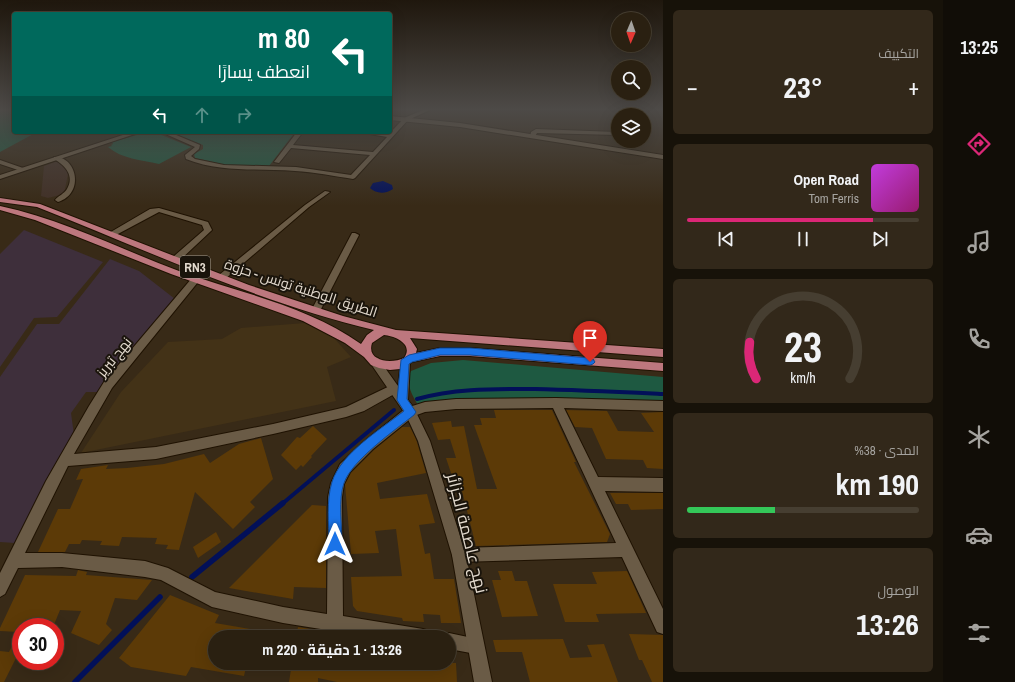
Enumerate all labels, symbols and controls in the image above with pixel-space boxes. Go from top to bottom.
north arrow [611,12,651,52]
map controls [611,12,651,148]
text: 80 m [258,19,310,57]
icon: left [324,28,376,80]
text: 13:25 [960,35,998,60]
text: التكييف [878,45,919,62]
text: انعطف يسارًا [217,59,310,84]
button: search [611,60,651,100]
text: 23° [783,67,823,107]
text: − [687,72,698,102]
text: + [908,72,919,102]
icon: left [149,104,171,126]
icon: ahead [191,104,213,126]
icon: right [233,104,255,126]
button: layers [611,108,651,148]
icon: directions [965,130,993,158]
text: Open Road [793,169,859,190]
text: Tom Ferris [809,190,859,207]
icon: previous [715,228,737,250]
icon: pause [792,228,814,250]
icon: next [869,228,891,250]
icon: music [965,228,993,256]
street label: الطريق الوطنية تونس - حزوة [222,255,380,321]
road number: RN3 [180,256,210,278]
text: 23 [784,319,822,375]
pin [573,321,607,362]
icon: phone [965,325,993,353]
icon: arrive [579,327,601,349]
street label: نهج تبريز [92,333,135,381]
text: km/h [790,368,816,387]
icon: climate [965,423,993,451]
text: المدى · 38% [854,442,919,459]
text: 190 km [836,464,919,504]
street label: نهج عاصمة الجزائر [441,469,494,596]
icon: car [965,521,993,549]
position arrow [314,523,356,565]
text: الوصول [878,582,919,599]
text: 13:26 [856,604,919,644]
speed limit sign: 30 [12,618,64,670]
icon: filters [965,619,993,647]
text: 13:26 · 1 دقيقة · 220 m [262,639,402,660]

